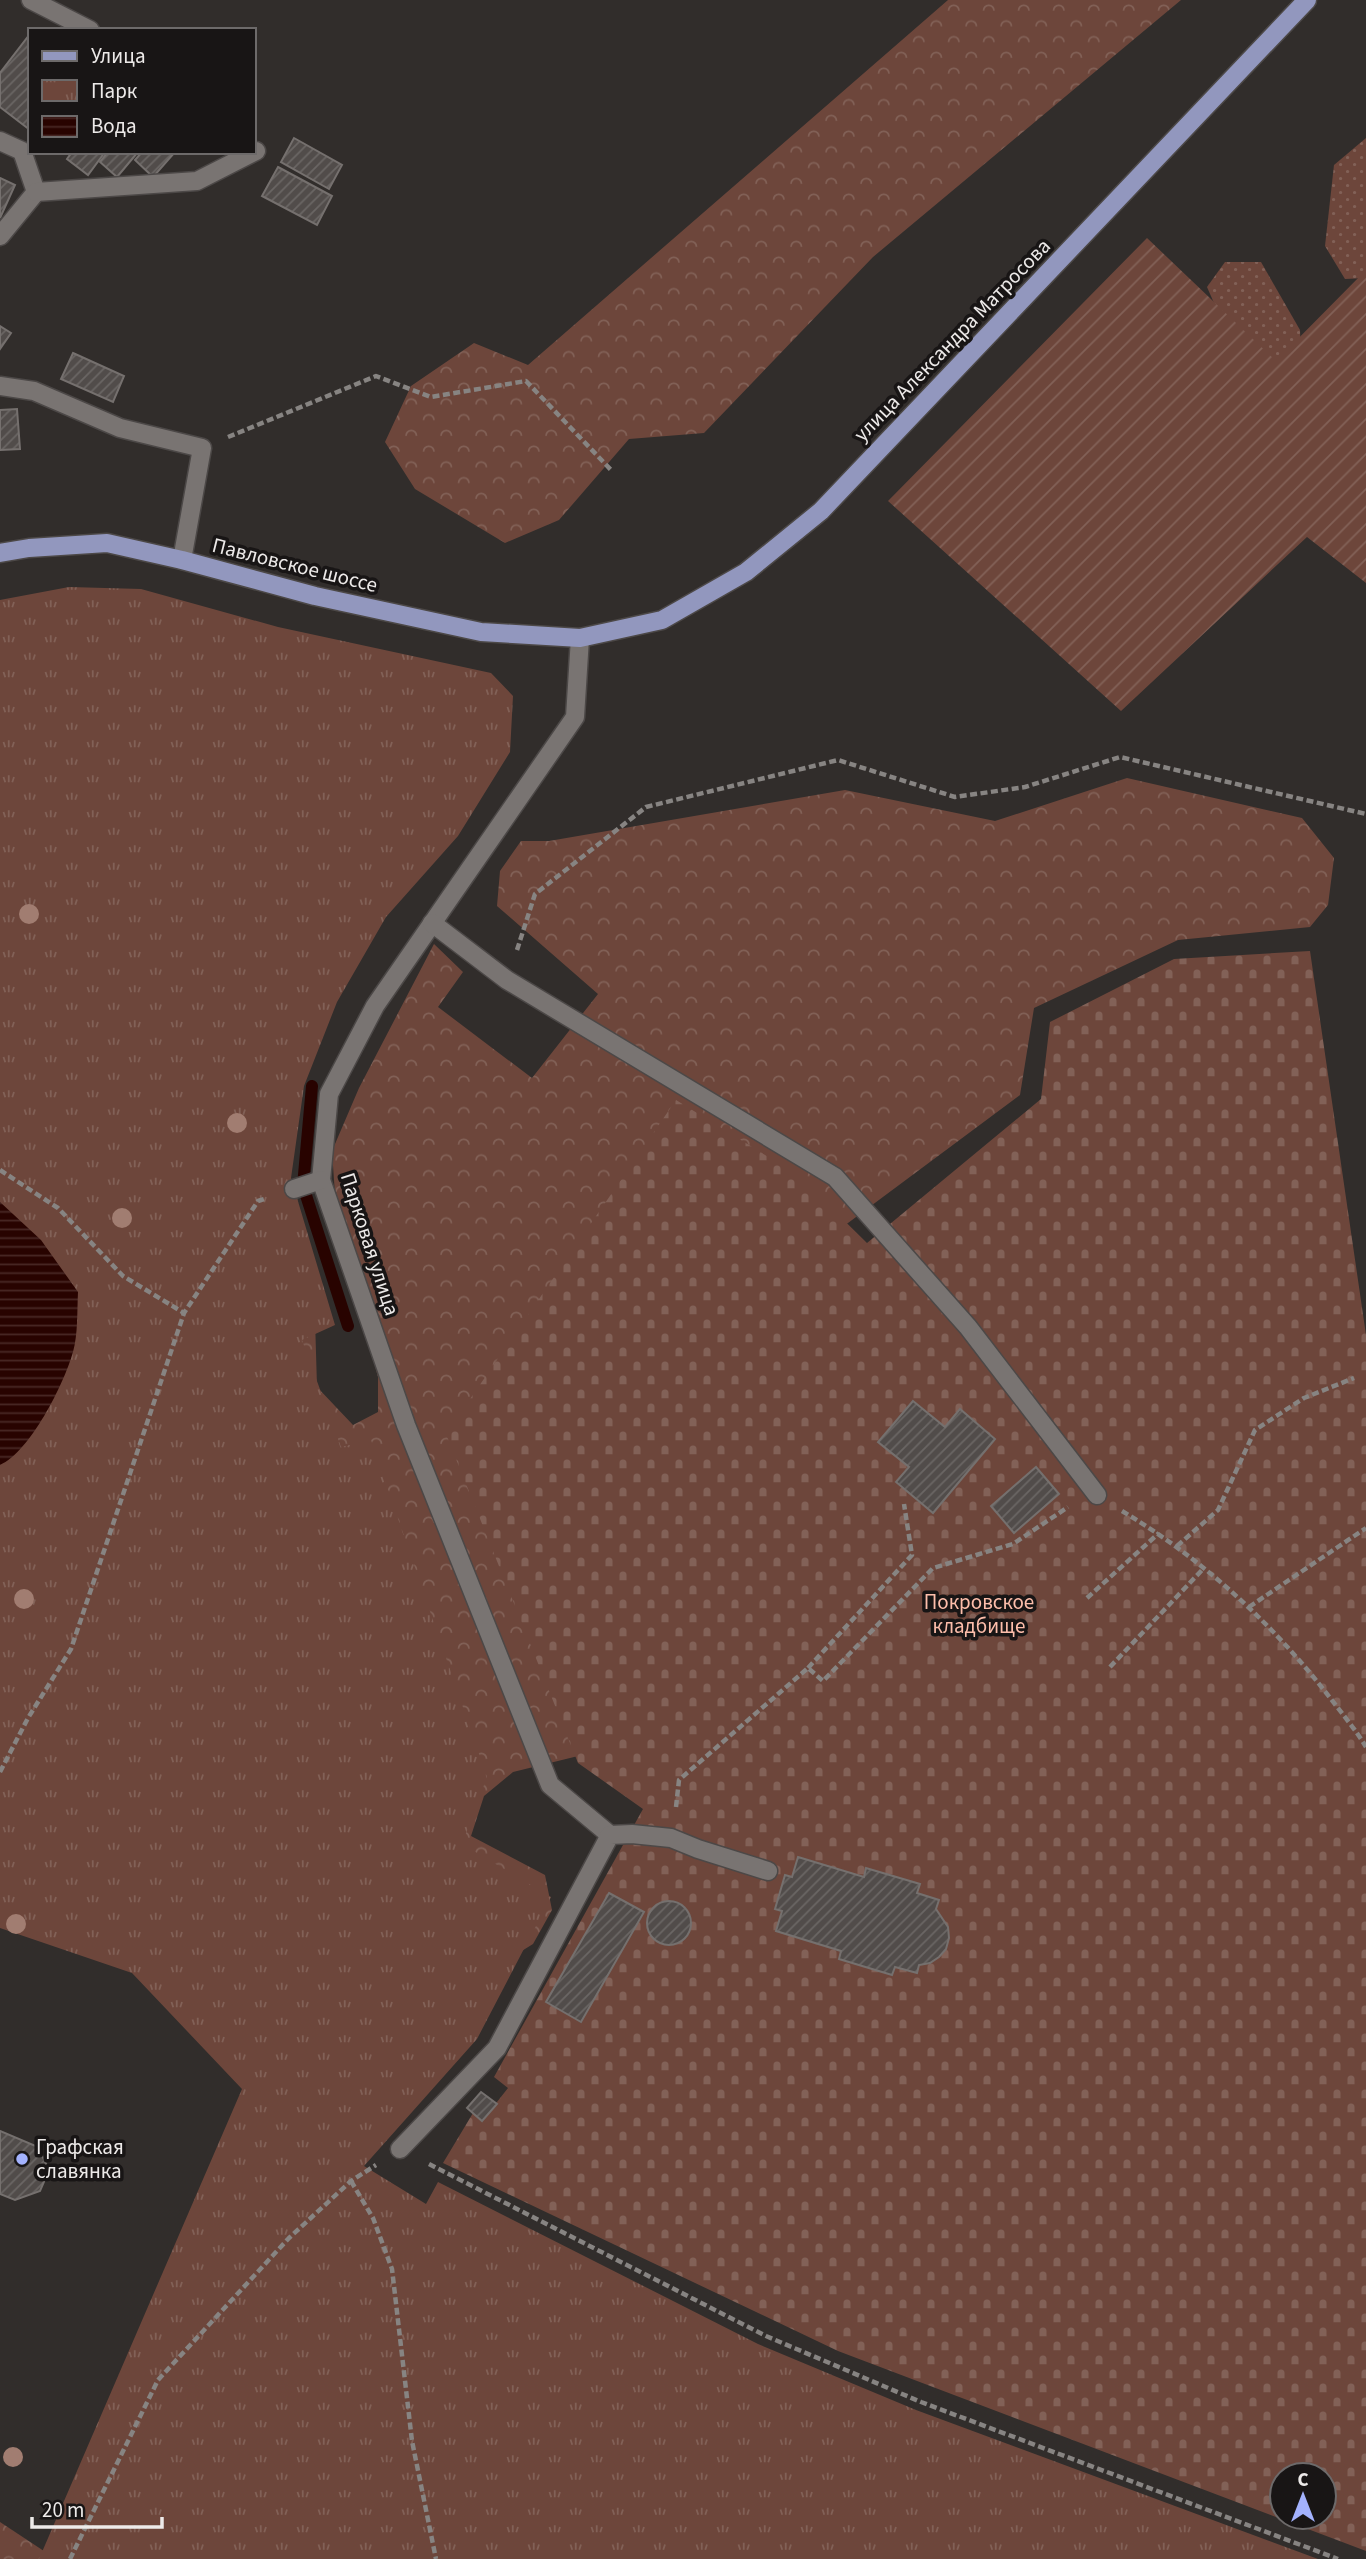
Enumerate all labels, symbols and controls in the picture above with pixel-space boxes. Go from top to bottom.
legend [28,28,256,154]
text: Улица [91,41,146,71]
text: Парк [91,76,138,106]
text: Вода [91,111,137,141]
street label: улица Александра Матросова [847,232,1057,448]
street label: Павловское шоссе [209,530,381,600]
street label: Парковая улица [333,1169,407,1319]
park label: Покровское кладбище [924,1587,1034,1641]
place label: Графская славянка [36,2132,124,2186]
marker: Графская славянка [14,2151,30,2167]
north arrow [1268,2461,1338,2531]
text: С [1297,2467,1309,2494]
scale bar [32,2486,161,2530]
text: 20 m [42,2495,84,2525]

